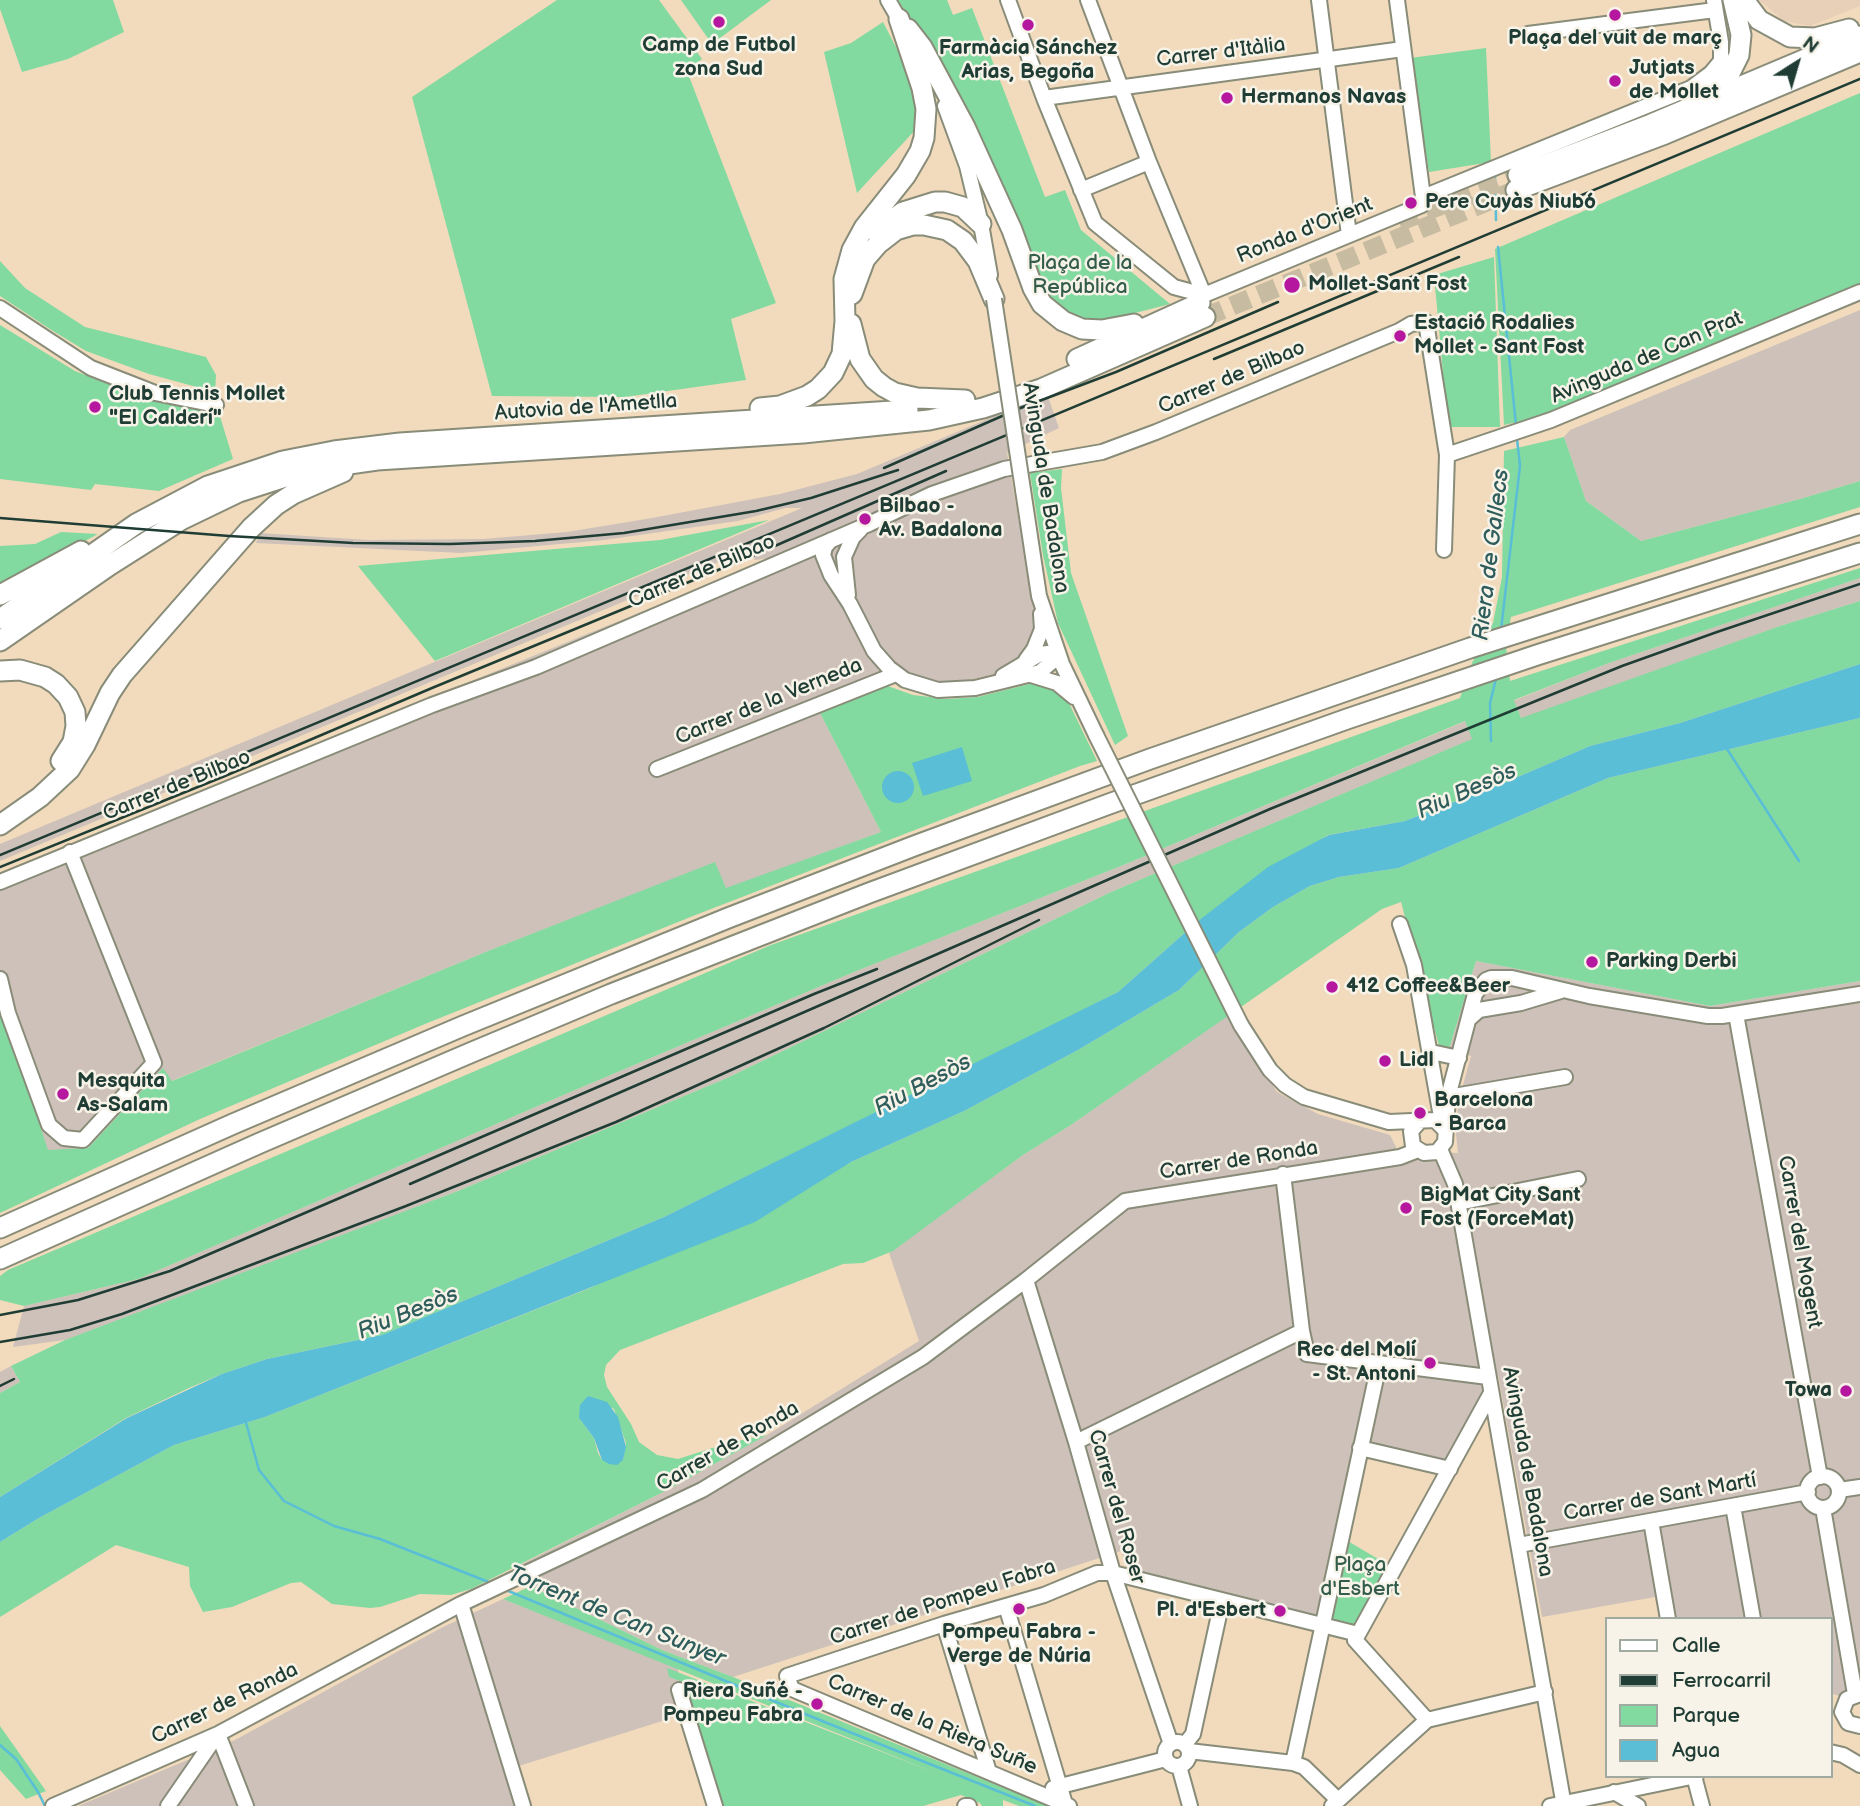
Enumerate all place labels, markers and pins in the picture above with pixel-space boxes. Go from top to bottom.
marker: Plaça del vuit de març [1607,7,1623,23]
marker: Camp de Futbol zona Sud [711,14,727,30]
marker: Farmàcia Sánchez Arias, Begoña [1020,17,1036,33]
place label: Plaça del vuit de març [1508,26,1722,52]
place label: Camp de Futbol zona Sud [642,33,796,83]
place label: Farmàcia Sánchez Arias, Begoña [939,36,1117,86]
place label: Jutjats de Mollet [1629,56,1719,106]
marker: Jutjats de Mollet [1607,73,1623,89]
place label: Hermanos Navas [1241,85,1406,111]
marker: Hermanos Navas [1219,90,1235,106]
place label: Pere Cuyàs Niubó [1425,190,1596,216]
marker: Pere Cuyàs Niubó [1403,195,1419,211]
place label: Mollet-Sant Fost [1308,272,1467,298]
marker: Mollet-Sant Fost [1282,275,1302,295]
place label: Estació Rodalies Mollet - Sant Fost [1414,311,1584,361]
marker: Estació Rodalies Mollet - Sant Fost [1392,328,1408,344]
place label: Club Tennis Mollet "El Calderí" [109,382,285,432]
marker: Club Tennis Mollet "El Calderí" [87,399,103,415]
place label: Bilbao - Av. Badalona [879,494,1003,544]
marker: Bilbao - Av. Badalona [857,511,873,527]
place label: Parking Derbi [1606,949,1737,975]
marker: Parking Derbi [1584,954,1600,970]
place label: 412 Coffee&Beer [1346,974,1510,1000]
marker: 412 Coffee&Beer [1324,979,1340,995]
place label: Lidl [1399,1048,1434,1074]
marker: Lidl [1377,1053,1393,1069]
place label: Mesquita As-Salam [77,1069,168,1119]
marker: Mesquita As-Salam [55,1086,71,1102]
place label: Barcelona - Barca [1434,1088,1533,1138]
marker: Barcelona - Barca [1412,1105,1428,1121]
place label: BigMat City Sant Fost (ForceMat) [1420,1183,1581,1233]
marker: BigMat City Sant Fost (ForceMat) [1398,1200,1414,1216]
place label: Rec del Molí - St. Antoni [1297,1338,1416,1388]
marker: Rec del Molí - St. Antoni [1422,1355,1438,1371]
place label: Towa [1785,1378,1832,1404]
marker: Towa [1838,1383,1854,1399]
place label: Pl. d'Esbert [1156,1598,1266,1624]
marker: Pompeu Fabra - Verge de Núria [1011,1601,1027,1617]
marker: Pl. d'Esbert [1272,1603,1288,1619]
place label: Pompeu Fabra - Verge de Núria [942,1620,1096,1670]
place label: Riera Suñé - Pompeu Fabra [663,1679,803,1729]
marker: Riera Suñé - Pompeu Fabra [809,1696,825,1712]

